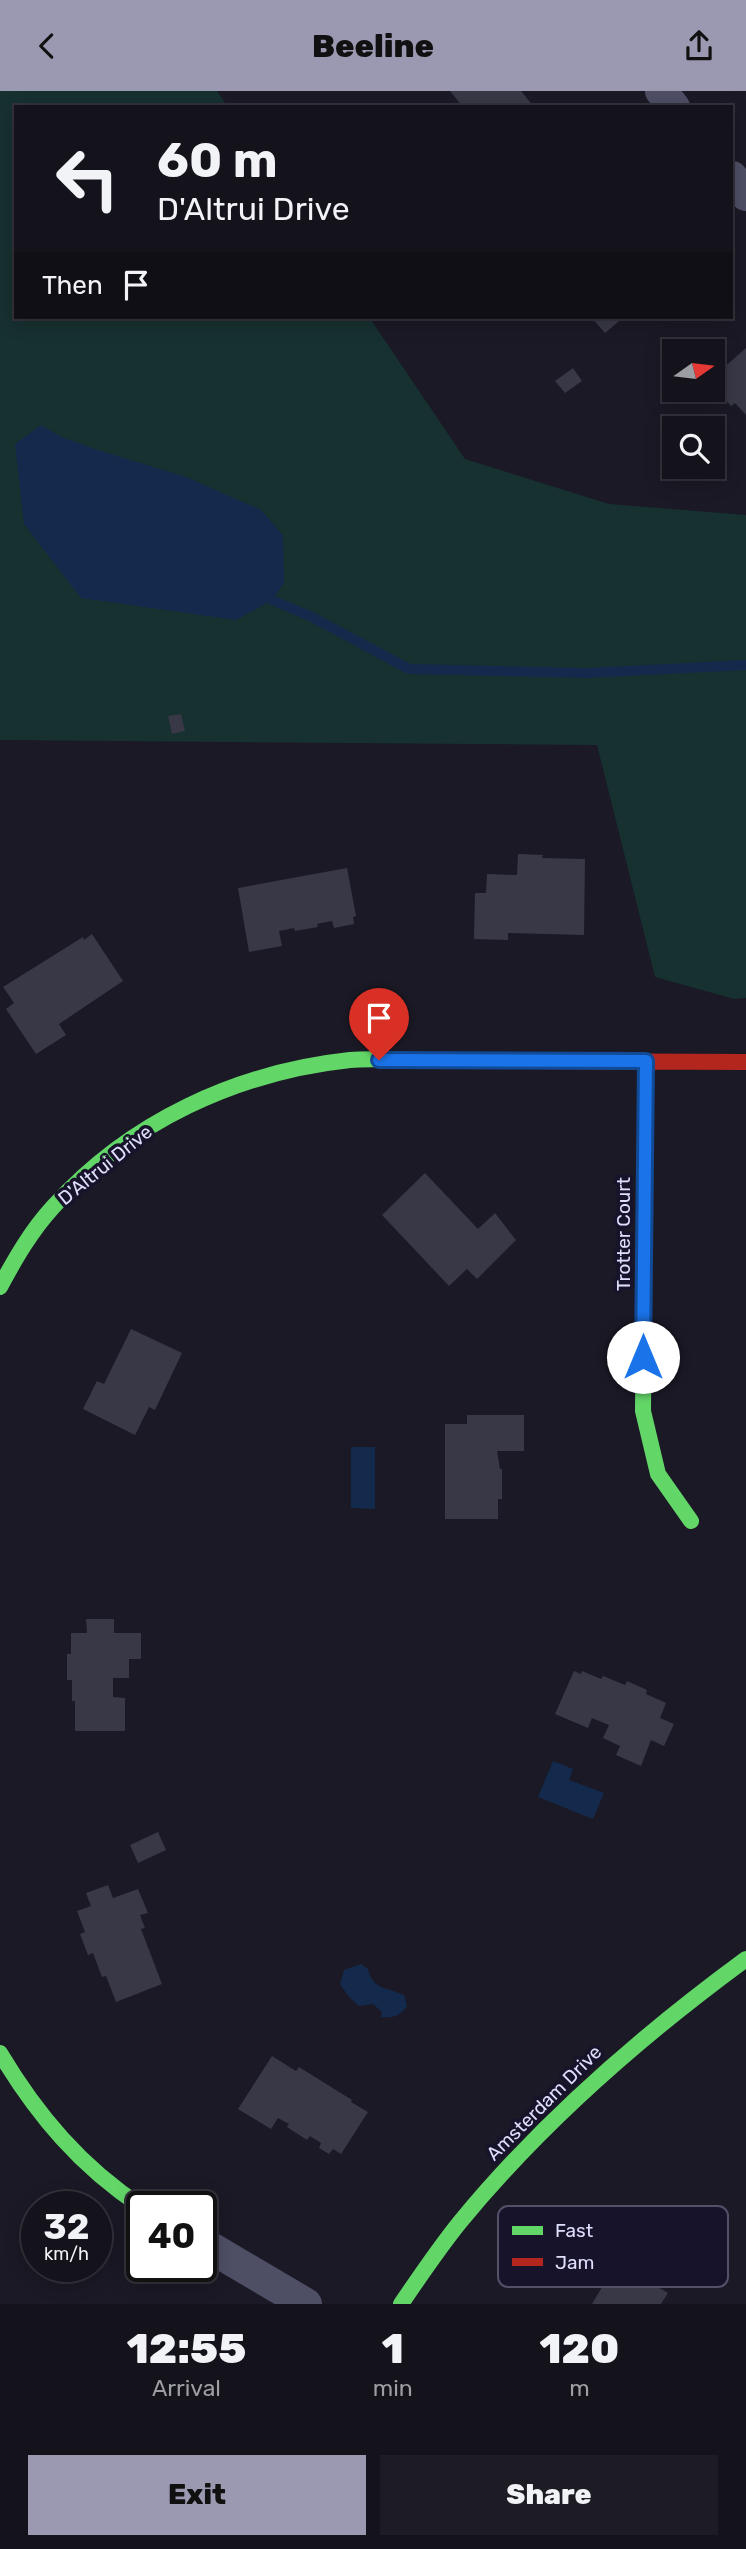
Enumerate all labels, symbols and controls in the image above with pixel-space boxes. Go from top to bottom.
icon: back [28,27,66,65]
text: Beeline [312,27,434,65]
icon: share [680,27,718,65]
text: 60 m [157,131,278,189]
icon: left [42,133,133,224]
text: D'Altrui Drive [157,190,350,228]
icon: arrive [117,266,155,304]
text: Then [42,270,103,301]
north arrow [662,339,724,403]
map controls [662,339,725,479]
button: search [662,416,725,479]
pin [349,988,409,1060]
icon: arrive [360,999,398,1037]
street label: D'Altrui Drive [53,1120,157,1210]
street label: Trotter Court [612,1176,635,1291]
position arrow [606,1320,680,1394]
street label: Amsterdam Drive [482,2041,606,2165]
speed limit sign: 40 [126,2191,217,2282]
text: 32 [44,2206,89,2248]
legend [498,2206,728,2287]
text: Fast [555,2219,594,2242]
text: km/h [44,2243,89,2265]
text: Jam [555,2251,594,2274]
text: 12:55 [127,2324,246,2374]
text: 1 [382,2324,404,2374]
text: 120 [539,2324,619,2374]
text: Arrival [152,2374,221,2402]
text: min [373,2374,413,2402]
text: m [569,2374,590,2402]
button: Exit [28,2455,366,2535]
button: Share [380,2455,718,2535]

